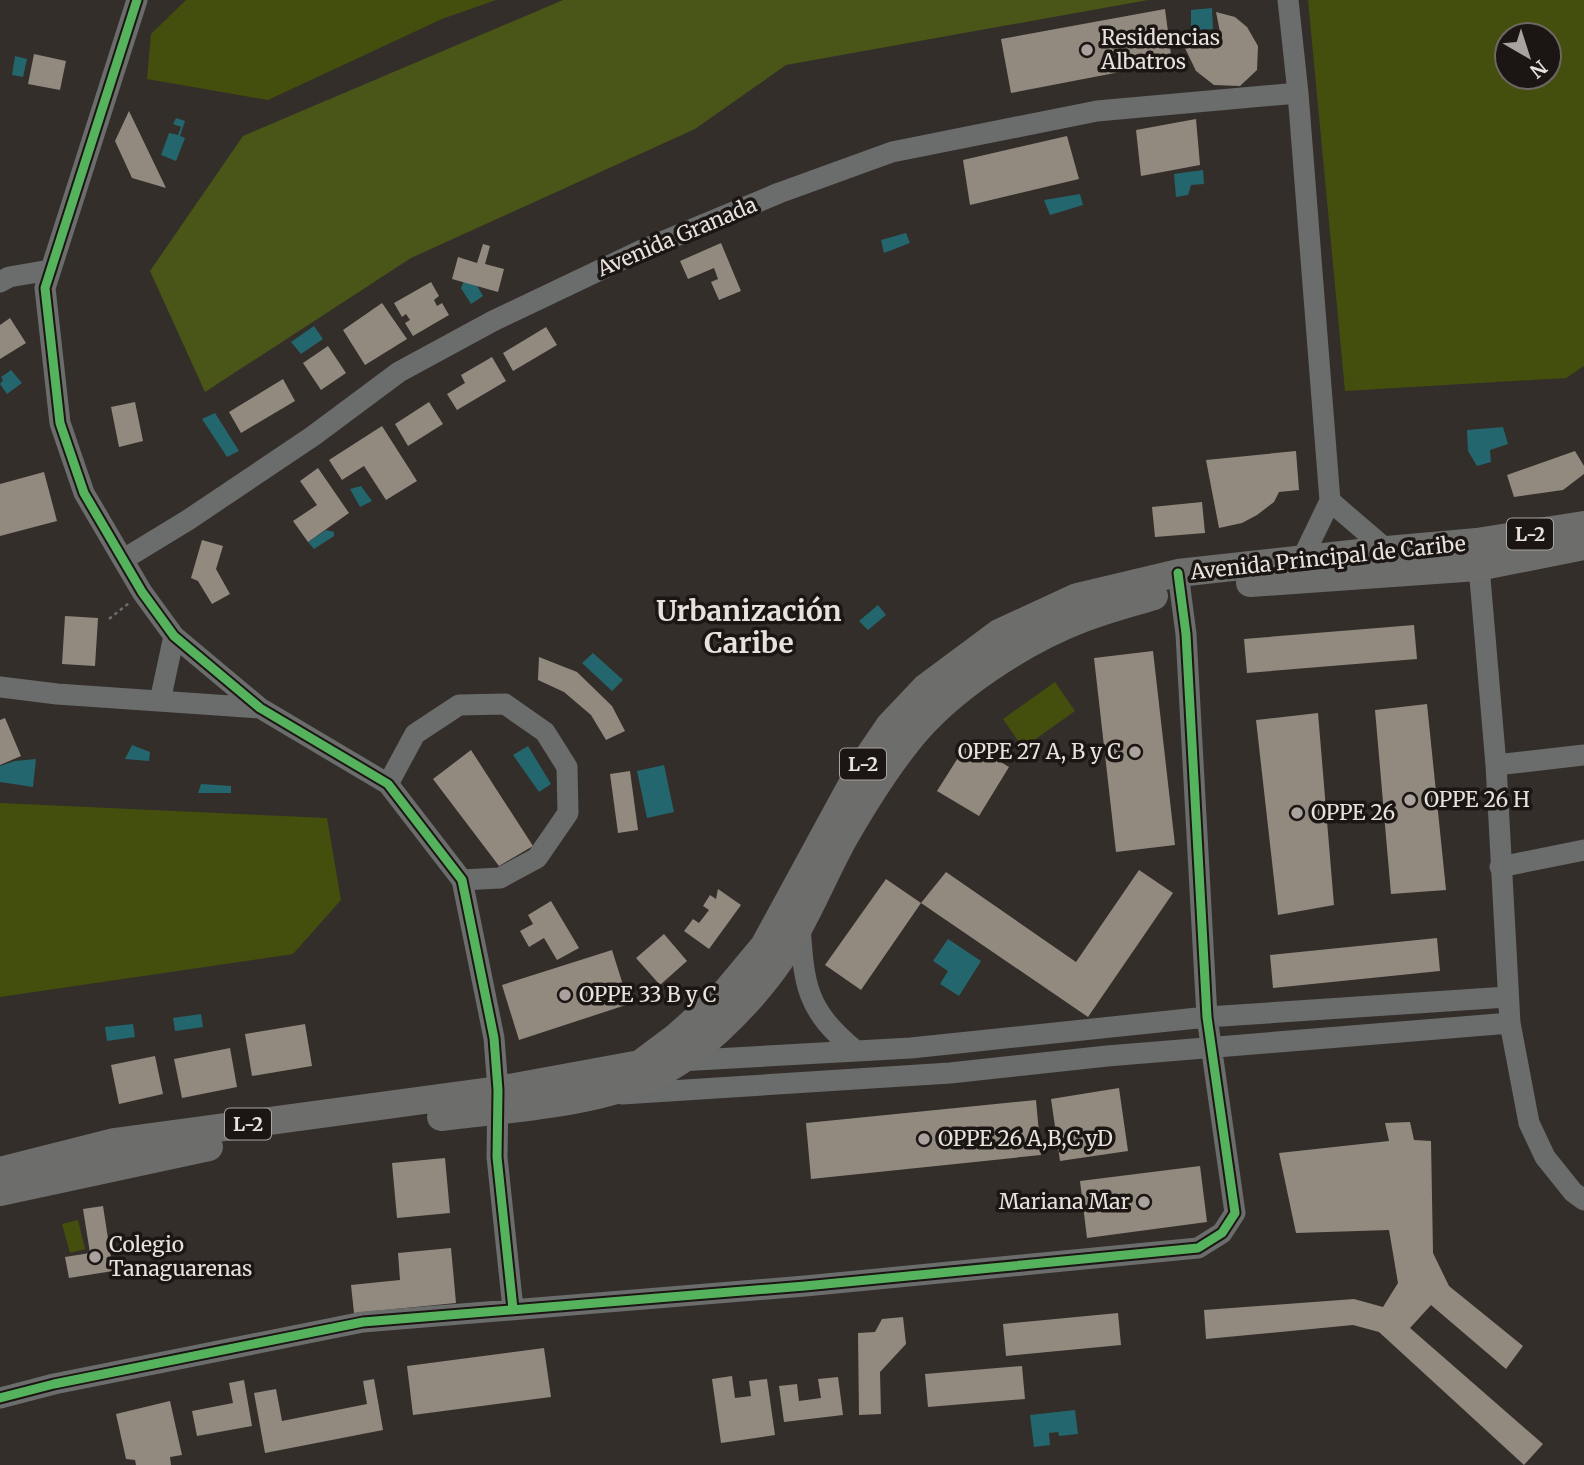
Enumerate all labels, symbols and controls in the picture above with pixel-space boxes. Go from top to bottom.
north arrow [1493,21,1563,91]
place label: Residencias Albatros [1100,24,1220,75]
marker: Residencias Albatros [1079,42,1095,58]
text: N [1525,55,1552,83]
street label: Avenida Granada [592,191,761,283]
road number: L-2 [1507,519,1553,550]
street label: Avenida Principal de Caribe [1188,530,1467,585]
district label: Urbanización Caribe [656,593,842,661]
place label: OPPE 27 A, B y C [958,738,1121,765]
marker: OPPE 27 A, B y C [1127,744,1143,760]
road number: L-2 [840,748,886,779]
place label: OPPE 26 H [1424,786,1530,813]
marker: OPPE 26 H [1402,792,1418,808]
place label: OPPE 26 [1311,799,1395,826]
marker: OPPE 26 [1289,805,1305,821]
place label: OPPE 33 B y C [579,981,716,1008]
marker: OPPE 33 B y C [557,987,573,1003]
road number: L-2 [225,1108,271,1140]
place label: OPPE 26 A,B,C yD [938,1125,1113,1152]
marker: OPPE 26 A,B,C yD [916,1131,932,1147]
place label: Mariana Mar [999,1188,1130,1215]
marker: Mariana Mar [1136,1194,1152,1210]
place label: Colegio Tanaguarenas [109,1231,252,1282]
marker: Colegio Tanaguarenas [87,1249,103,1265]

